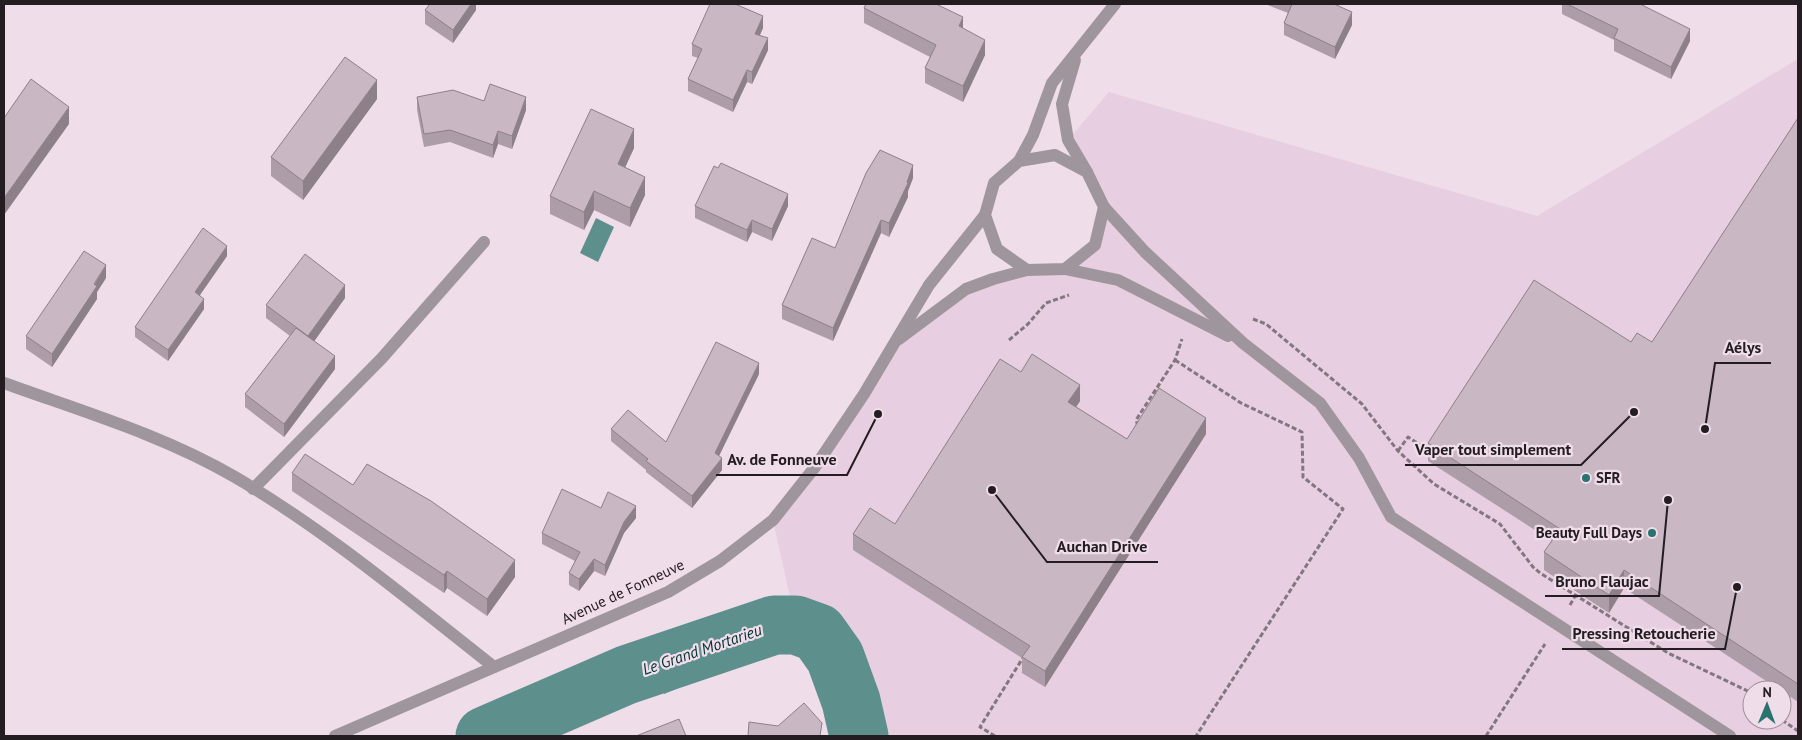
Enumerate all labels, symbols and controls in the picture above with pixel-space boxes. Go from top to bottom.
callout: Aélys [1715,332,1771,363]
text: Aélys [1725,337,1762,357]
callout: Vaper tout simplement [1405,434,1581,465]
text: Vaper tout simplement [1414,439,1571,459]
callout: Av. de Fonneuve [716,444,847,475]
text: Av. de Fonneuve [727,449,837,469]
place label: SFR [1596,468,1621,487]
marker: SFR [1580,472,1592,484]
place label: Beauty Full Days [1536,523,1642,542]
marker: Beauty Full Days [1646,527,1658,539]
callout: Auchan Drive [1047,531,1158,562]
text: Auchan Drive [1057,536,1147,556]
street label: Avenue de Fonneuve [558,555,687,628]
callout: Bruno Flaujac [1545,565,1659,596]
text: Bruno Flaujac [1555,571,1649,591]
callout: Pressing Retoucherie [1562,618,1725,649]
water label: Le Grand Mortarieu [640,619,764,679]
text: Pressing Retoucherie [1572,623,1716,643]
north arrow [1742,680,1792,730]
text: N [1762,683,1772,701]

